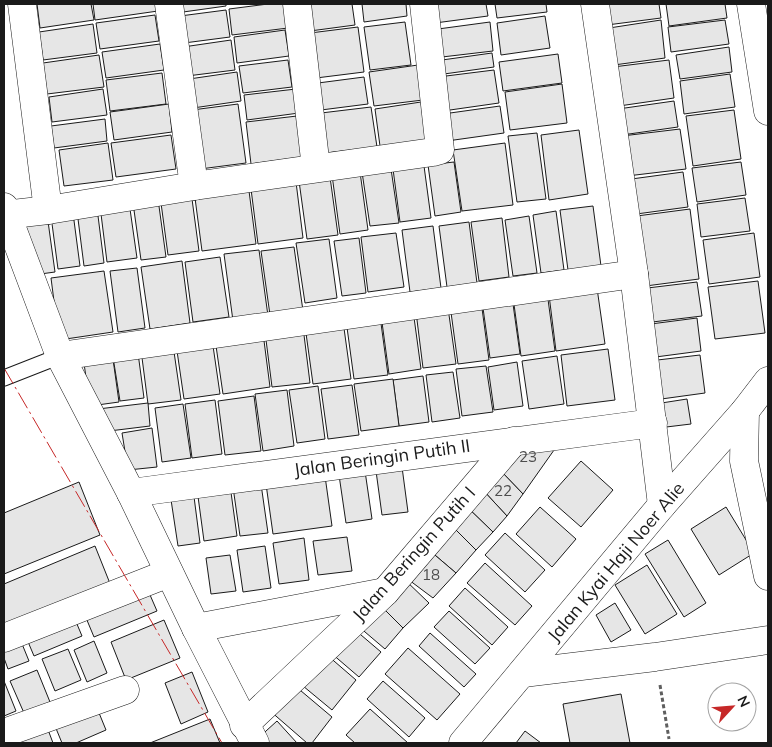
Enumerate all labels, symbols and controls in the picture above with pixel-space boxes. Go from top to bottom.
street label: Jalan Beringin Putih II [292,434,472,481]
house number: 23 [519,447,537,466]
street label: Jalan Kyai Haji Noer Alie [542,477,689,646]
house number: 22 [494,481,512,500]
street label: Jalan Beringin Putih I [347,482,480,626]
house number: 18 [422,565,440,584]
north arrow [707,682,757,732]
text: N [733,693,754,710]

